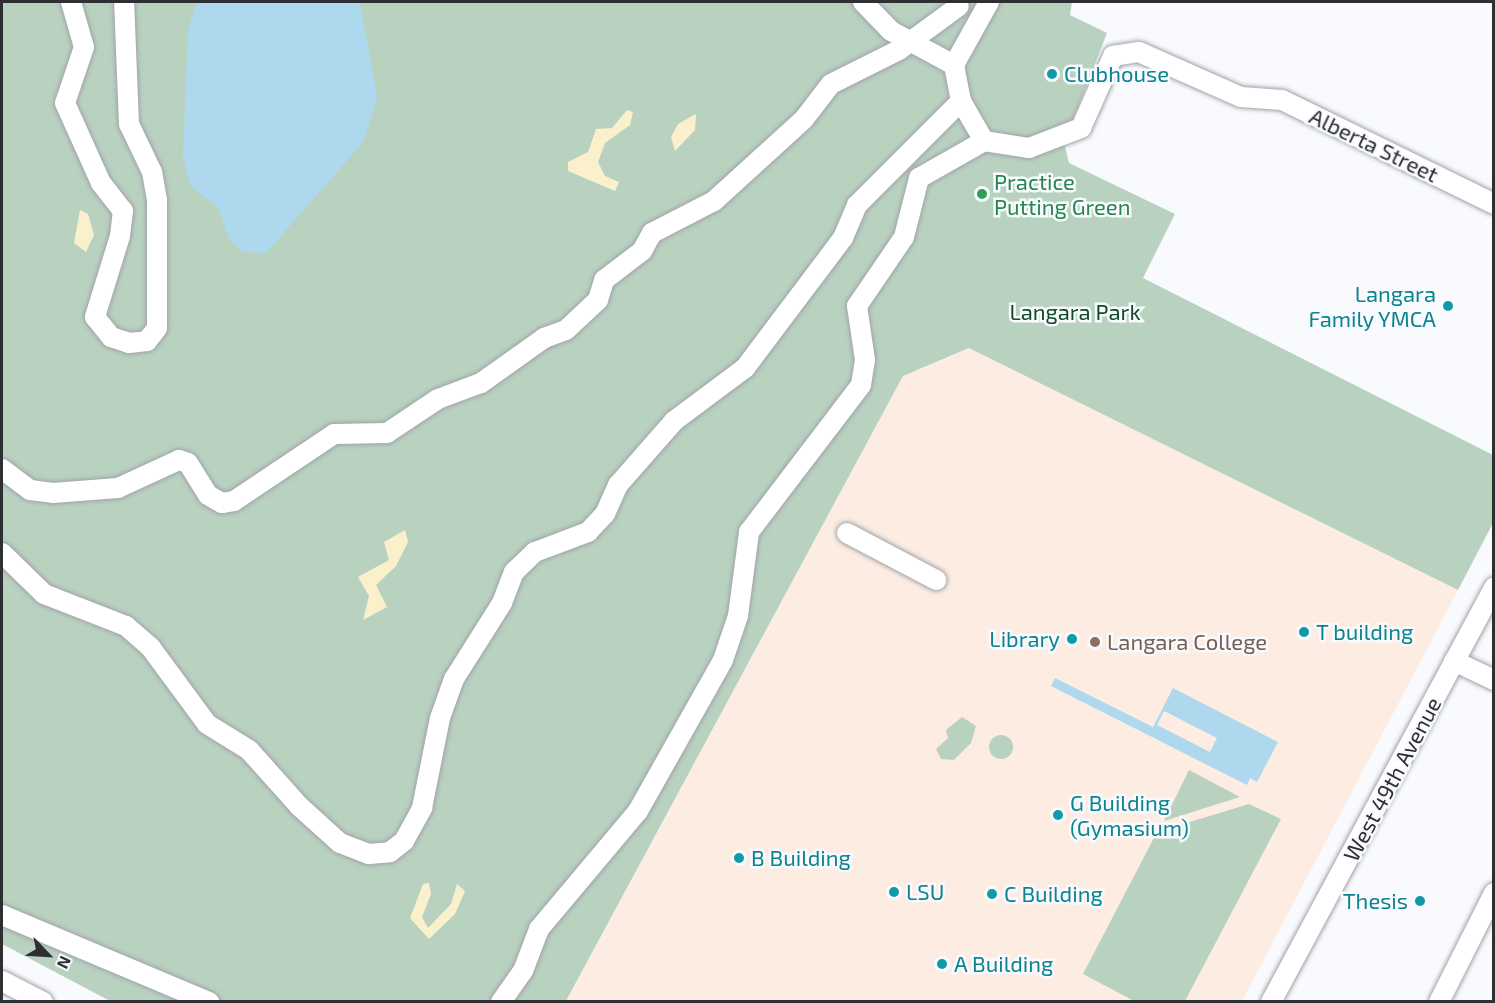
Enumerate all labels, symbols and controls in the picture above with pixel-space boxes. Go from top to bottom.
place label: Clubhouse [1064,61,1169,87]
marker: Clubhouse [1045,67,1059,81]
street label: Alberta Street [1305,102,1443,188]
place label: Practice Putting Green [994,168,1130,220]
marker: Practice Putting Green [975,187,989,201]
place label: Langara Family YMCA [1307,280,1436,332]
park label: Langara Park [1009,299,1141,325]
marker: Langara Family YMCA [1441,299,1455,313]
place label: T building [1316,619,1414,645]
marker: T building [1297,625,1311,639]
place label: Library [989,626,1060,652]
place label: Langara College [1107,629,1267,655]
marker: Library [1065,632,1079,646]
marker: Langara College [1088,635,1102,649]
street label: West 49th Avenue [1337,692,1447,866]
place label: G Building (Gymasium) [1070,789,1189,840]
marker: G Building (Gymasium) [1051,808,1065,822]
place label: B Building [751,845,851,871]
marker: B Building [732,851,746,865]
place label: LSU [906,879,944,905]
place label: C Building [1004,881,1103,907]
marker: LSU [887,885,901,899]
marker: C Building [985,887,999,901]
place label: Thesis [1343,888,1408,914]
marker: Thesis [1413,894,1427,908]
north arrow [18,925,78,985]
place label: A Building [954,951,1054,977]
text: N [54,954,76,972]
marker: A Building [935,957,949,971]

